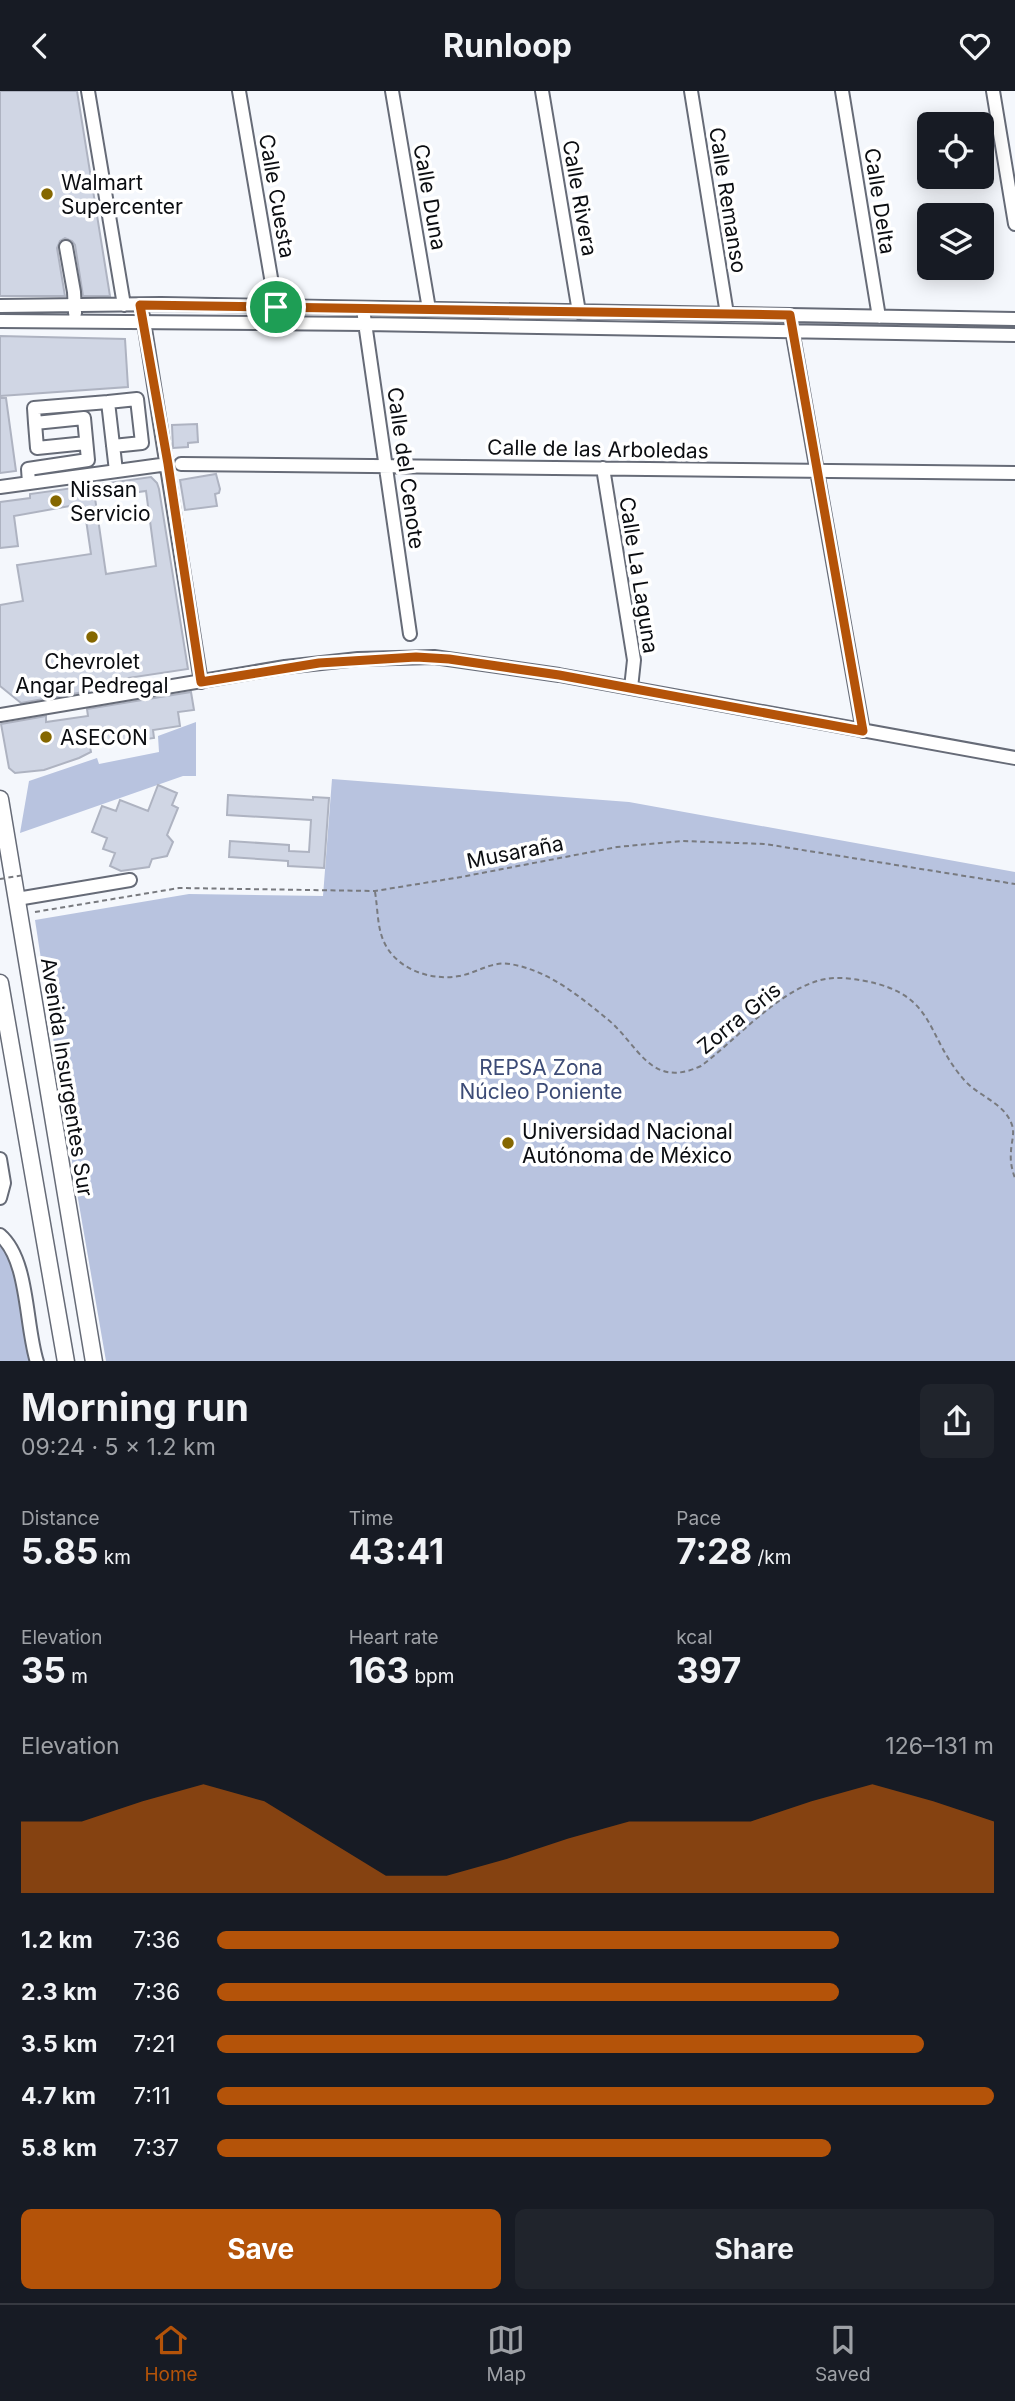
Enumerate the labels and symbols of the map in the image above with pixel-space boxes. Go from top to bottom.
street label: Calle Remanso [704,125,752,275]
street label: Calle Cuesta [254,132,300,260]
street label: Calle Rivera [557,138,603,258]
street label: Calle Duna [408,142,452,252]
street label: Calle Delta [859,146,901,256]
place label: Walmart Supercenter [61,170,183,219]
marker: Walmart Supercenter [39,186,55,202]
pin [246,277,306,337]
street label: Calle del Cenote [382,386,430,550]
street label: Calle de las Arboledas [487,435,709,463]
place label: Nissan Servicio [70,477,151,526]
marker: Nissan Servicio [48,493,64,509]
street label: Calle La Laguna [614,495,664,655]
marker: Chevrolet Angar Pedregal [84,629,100,645]
place label: Chevrolet Angar Pedregal [15,649,169,698]
place label: ASECON [60,725,148,750]
marker: ASECON [38,729,54,745]
street label: Musaraña [464,830,566,874]
street label: Avenida Insurgentes Sur [36,956,98,1198]
street label: Zorra Gris [692,977,786,1059]
park label: REPSA Zona Núcleo Poniente [459,1055,623,1104]
place label: Universidad Nacional Autónoma de México [522,1119,733,1168]
marker: Universidad Nacional Autónoma de México [500,1135,516,1151]

